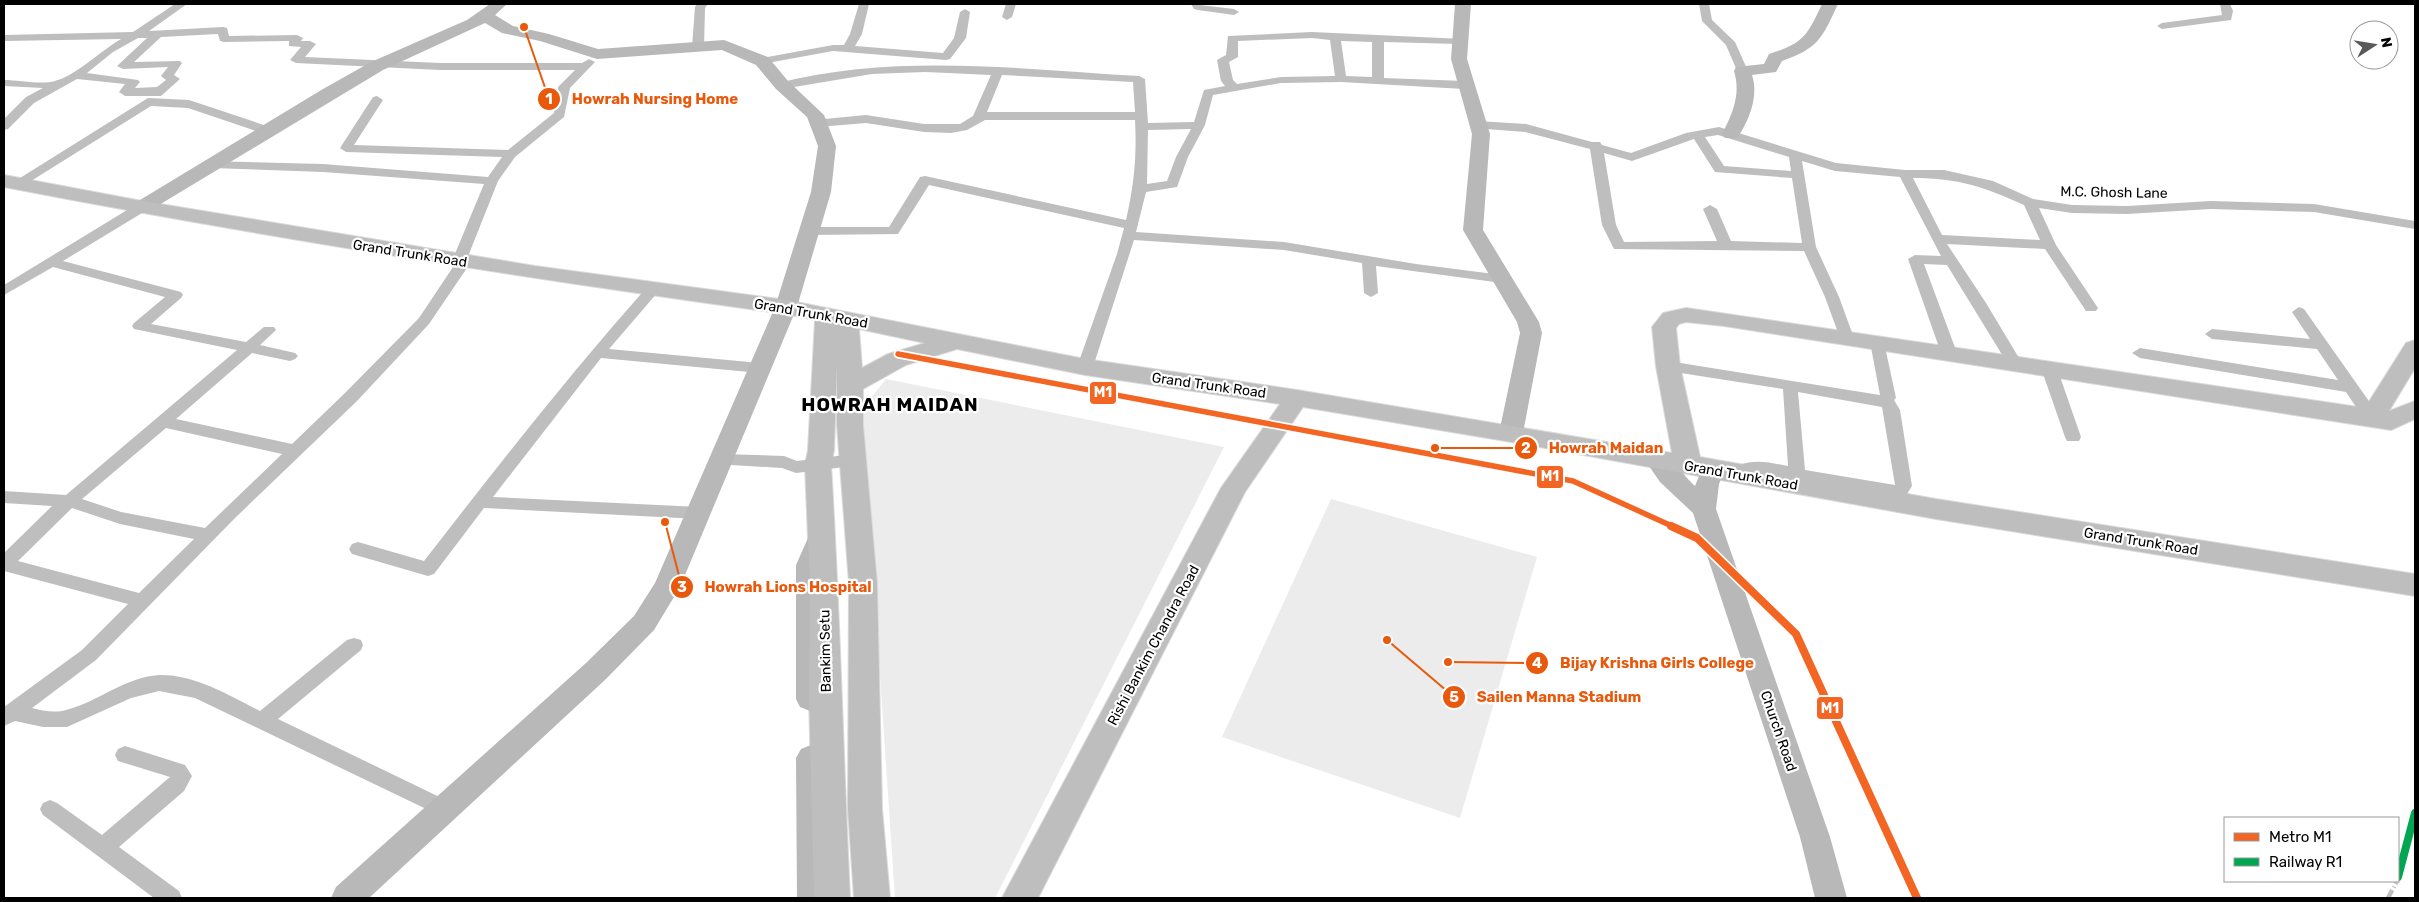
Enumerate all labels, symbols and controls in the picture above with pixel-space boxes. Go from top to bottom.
north arrow [2349,20,2399,70]
text: N [2377,36,2396,49]
callout: Howrah Nursing Home [537,84,748,114]
text: 1 [545,90,553,108]
text: Howrah Nursing Home [572,90,738,108]
street label: M.C. Ghosh Lane [2060,183,2168,202]
street label: Grand Trunk Road [352,236,468,271]
street label: Grand Trunk Road [753,295,869,332]
street label: Grand Trunk Road [1151,369,1267,402]
line badge: M1 [1089,381,1117,405]
text: M1 [1094,384,1112,401]
district label: HOWRAH MAIDAN [801,393,979,416]
callout: Howrah Maidan [1514,433,1673,463]
text: 2 [1521,439,1531,457]
text: Howrah Maidan [1549,439,1663,457]
street label: Grand Trunk Road [1683,457,1799,494]
line badge: M1 [1536,465,1564,489]
text: M1 [1541,468,1559,485]
street label: Grand Trunk Road [2083,524,2199,559]
street label: Rishi Bankim Chandra Road [1104,562,1203,728]
callout: Howrah Lions Hospital [669,572,881,602]
text: 3 [677,578,687,596]
text: Howrah Lions Hospital [704,578,872,596]
street label: Bankim Setu [816,610,835,692]
callout: Bijay Krishna Girls College [1525,648,1764,678]
text: 4 [1532,654,1542,672]
text: Bijay Krishna Girls College [1560,654,1754,672]
callout: Sailen Manna Stadium [1441,682,1651,712]
text: 5 [1449,688,1459,706]
text: Sailen Manna Stadium [1477,688,1641,706]
street label: Church Road [1757,689,1800,774]
line badge: M1 [1816,696,1844,720]
text: M1 [1821,700,1839,717]
legend [2224,817,2399,882]
text: Metro M1 [2269,828,2331,846]
text: Railway R1 [2269,853,2342,871]

